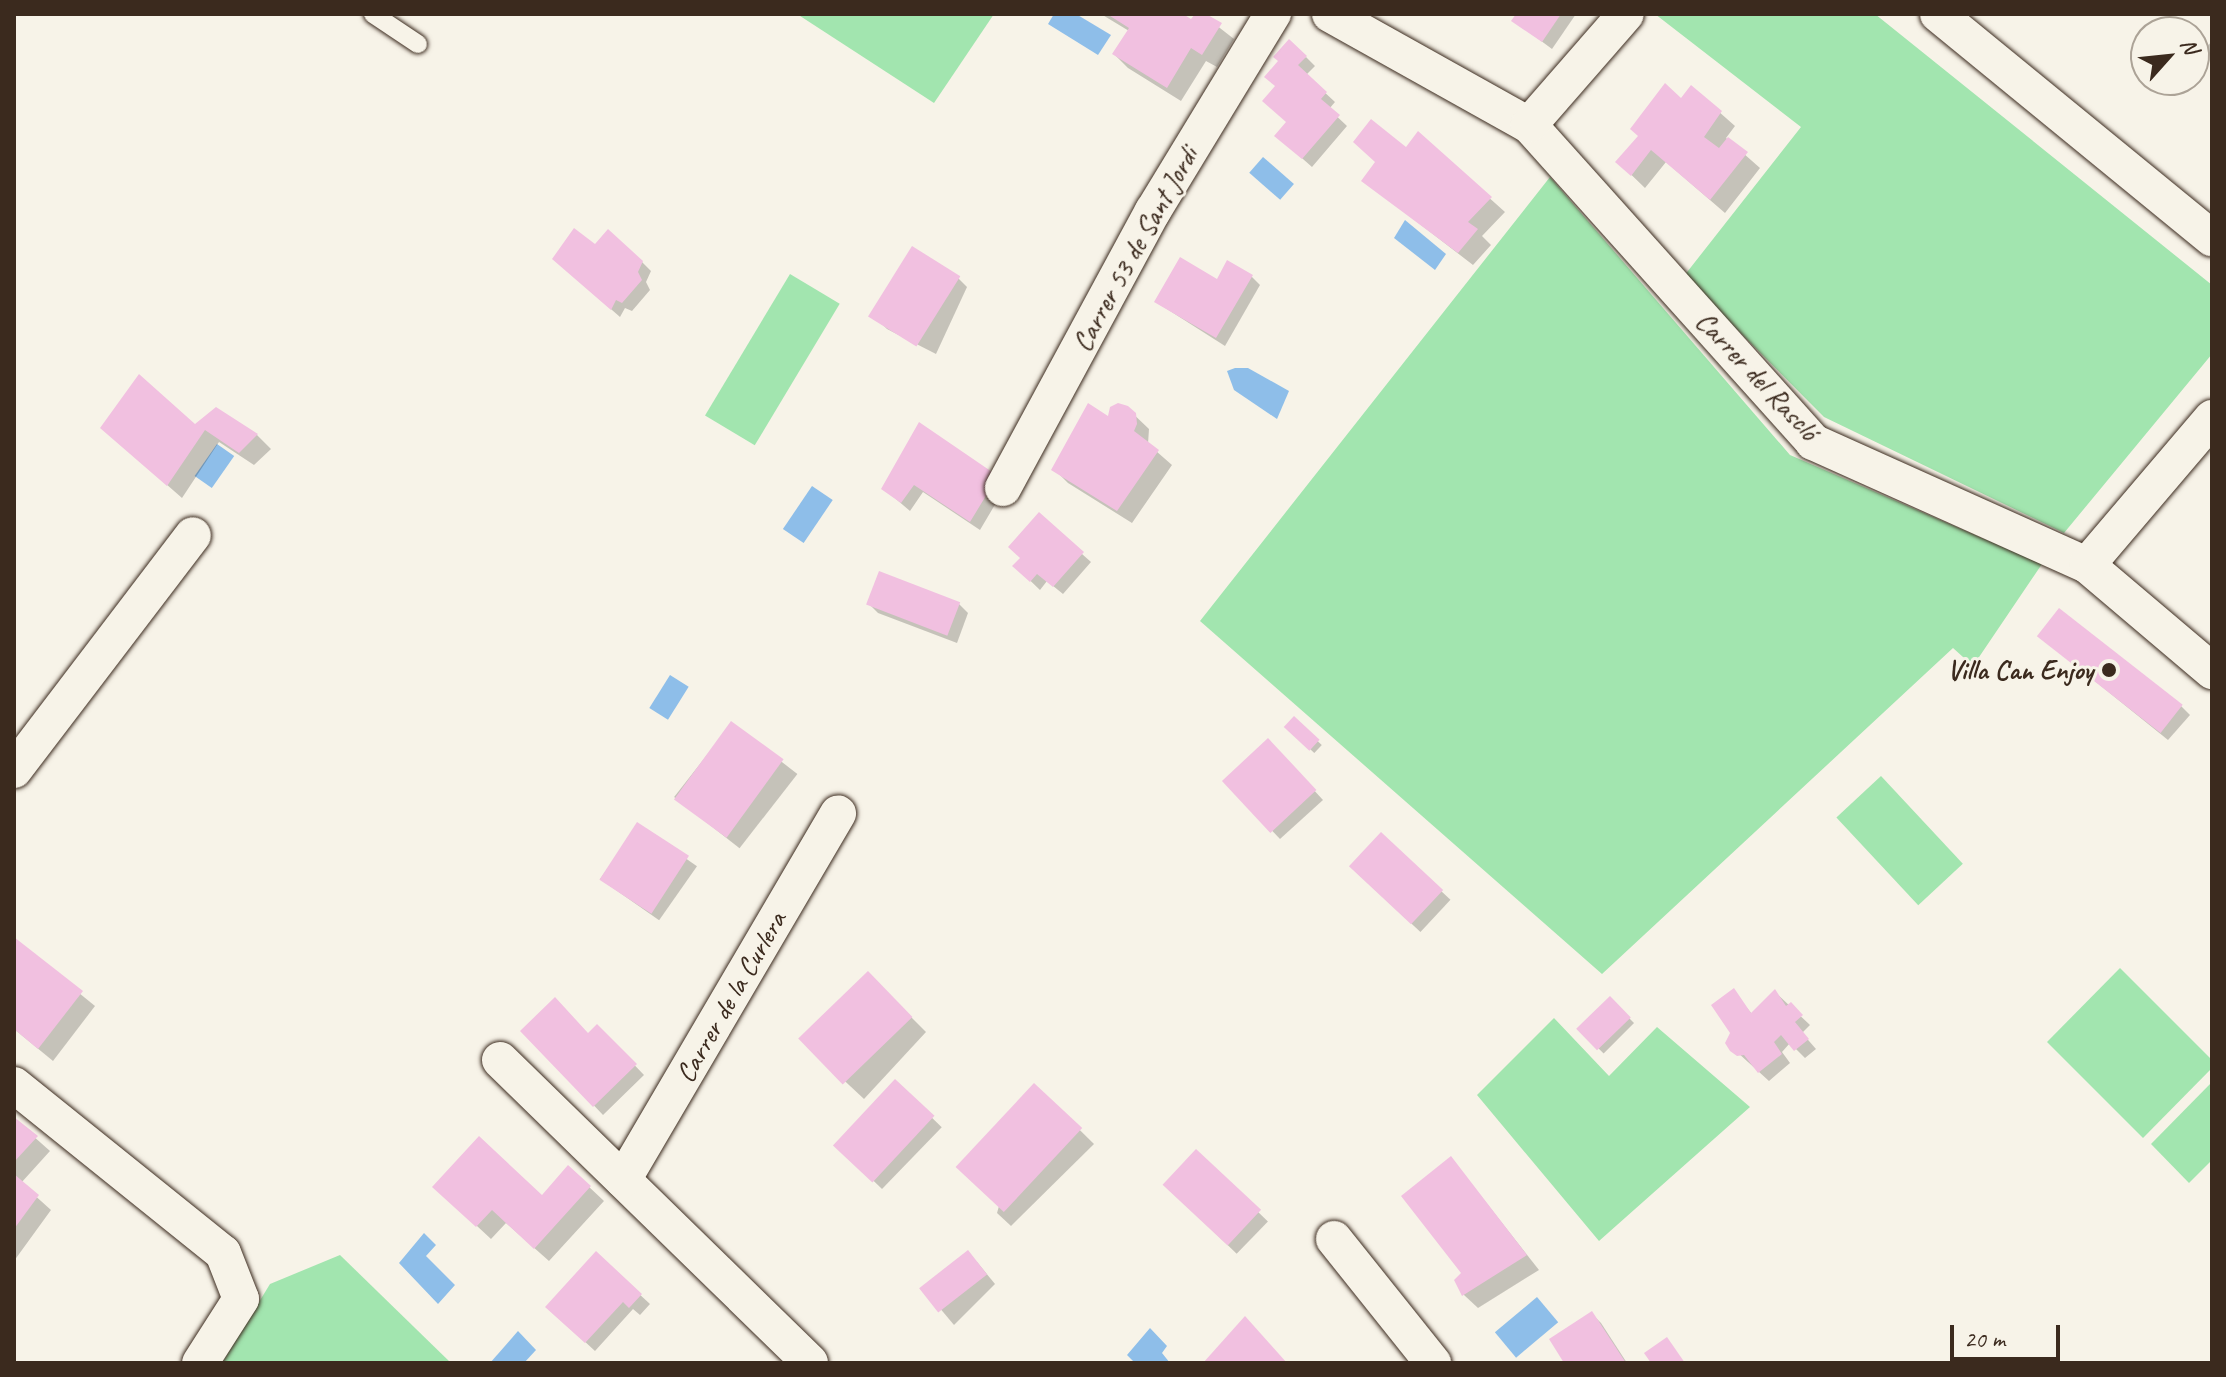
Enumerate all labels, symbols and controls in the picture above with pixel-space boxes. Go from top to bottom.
north arrow [2130,16,2210,96]
text: N [2174,34,2205,58]
street label: Carrer 53 de Sant Jordi [1065,141,1205,357]
street label: Carrer del Rascló [1689,305,1825,447]
place label: Villa Can Enjoy [1947,653,2093,687]
marker: Villa Can Enjoy [2100,661,2118,679]
street label: Carrer de la Curlera [669,906,793,1088]
scale bar [1954,1309,2064,1359]
text: 20 m [1964,1324,2005,1354]

